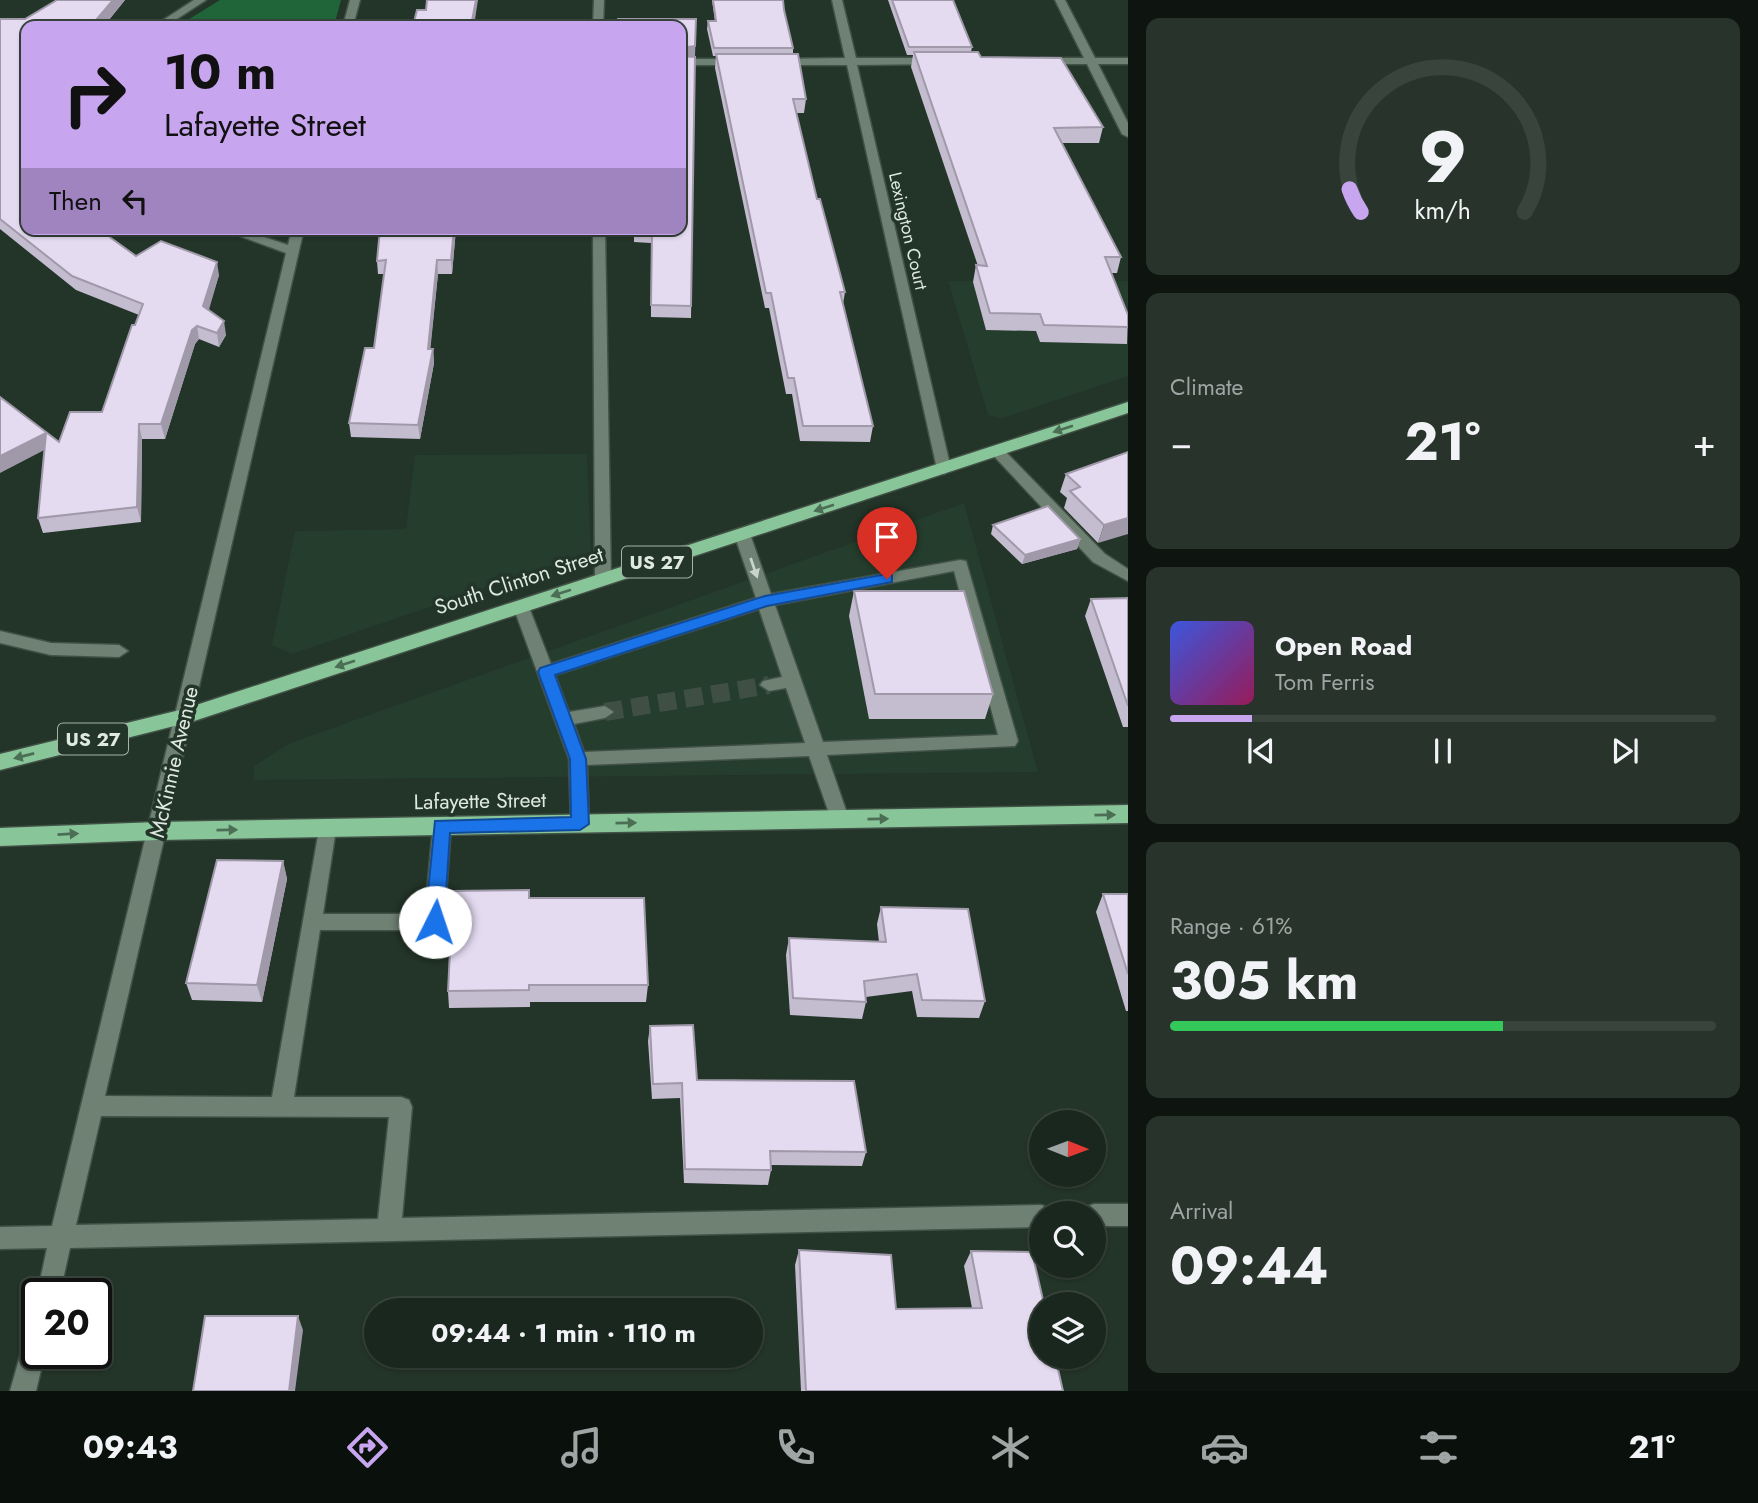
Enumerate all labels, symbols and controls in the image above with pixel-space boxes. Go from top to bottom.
text: 10 m [164,37,276,107]
icon: right [49,49,140,140]
text: Lafayette Street [164,102,366,148]
text: 9 [1419,105,1467,210]
street label: Lexington Court [882,170,934,293]
text: Then [49,182,102,220]
icon: left [116,182,154,220]
text: km/h [1415,192,1471,228]
text: Climate [1170,370,1243,404]
text: 21° [1405,404,1481,480]
text: − [1170,415,1192,470]
text: + [1693,415,1716,470]
one-way arrow [1053,424,1074,435]
one-way arrow [813,503,834,514]
pin [857,507,917,579]
icon: arrive [868,518,906,556]
street label: South Clinton Street [431,540,607,622]
road number: US 27 [622,547,692,578]
one-way arrow [749,557,760,578]
one-way arrow [550,589,571,599]
text: Open Road [1275,627,1412,665]
one-way arrow [334,659,355,670]
text: Tom Ferris [1275,665,1374,699]
street label: McKinnie Avenue [142,683,206,841]
road number: US 27 [58,724,128,754]
icon: previous [1242,732,1280,770]
icon: pause [1424,732,1462,770]
icon: next [1606,732,1644,770]
one-way arrow [13,751,35,762]
street label: Lafayette Street [413,785,547,817]
one-way arrow [1094,809,1116,820]
one-way arrow [867,813,889,825]
one-way arrow [615,817,637,829]
one-way arrow [216,824,238,836]
one-way arrow [57,829,79,840]
position arrow [398,885,472,959]
text: Range · 61% [1170,909,1293,943]
text: 305 km [1170,943,1359,1019]
north arrow [1029,1110,1106,1186]
map controls [1029,1110,1106,1369]
text: Arrival [1170,1194,1233,1228]
button: search [1029,1201,1106,1278]
text: 09:44 [1170,1228,1329,1304]
speed limit sign: 20 [21,1278,112,1369]
button: layers [1029,1292,1106,1369]
text: 09:44 · 1 min · 110 m [431,1314,696,1352]
icon: directions [343,1423,392,1472]
icon: music [557,1423,606,1472]
icon: phone [771,1423,820,1472]
icon: climate [986,1423,1035,1472]
icon: car [1200,1423,1249,1472]
icon: filters [1414,1423,1463,1472]
text: 09:43 [83,1424,178,1470]
text: 21° [1628,1424,1675,1470]

